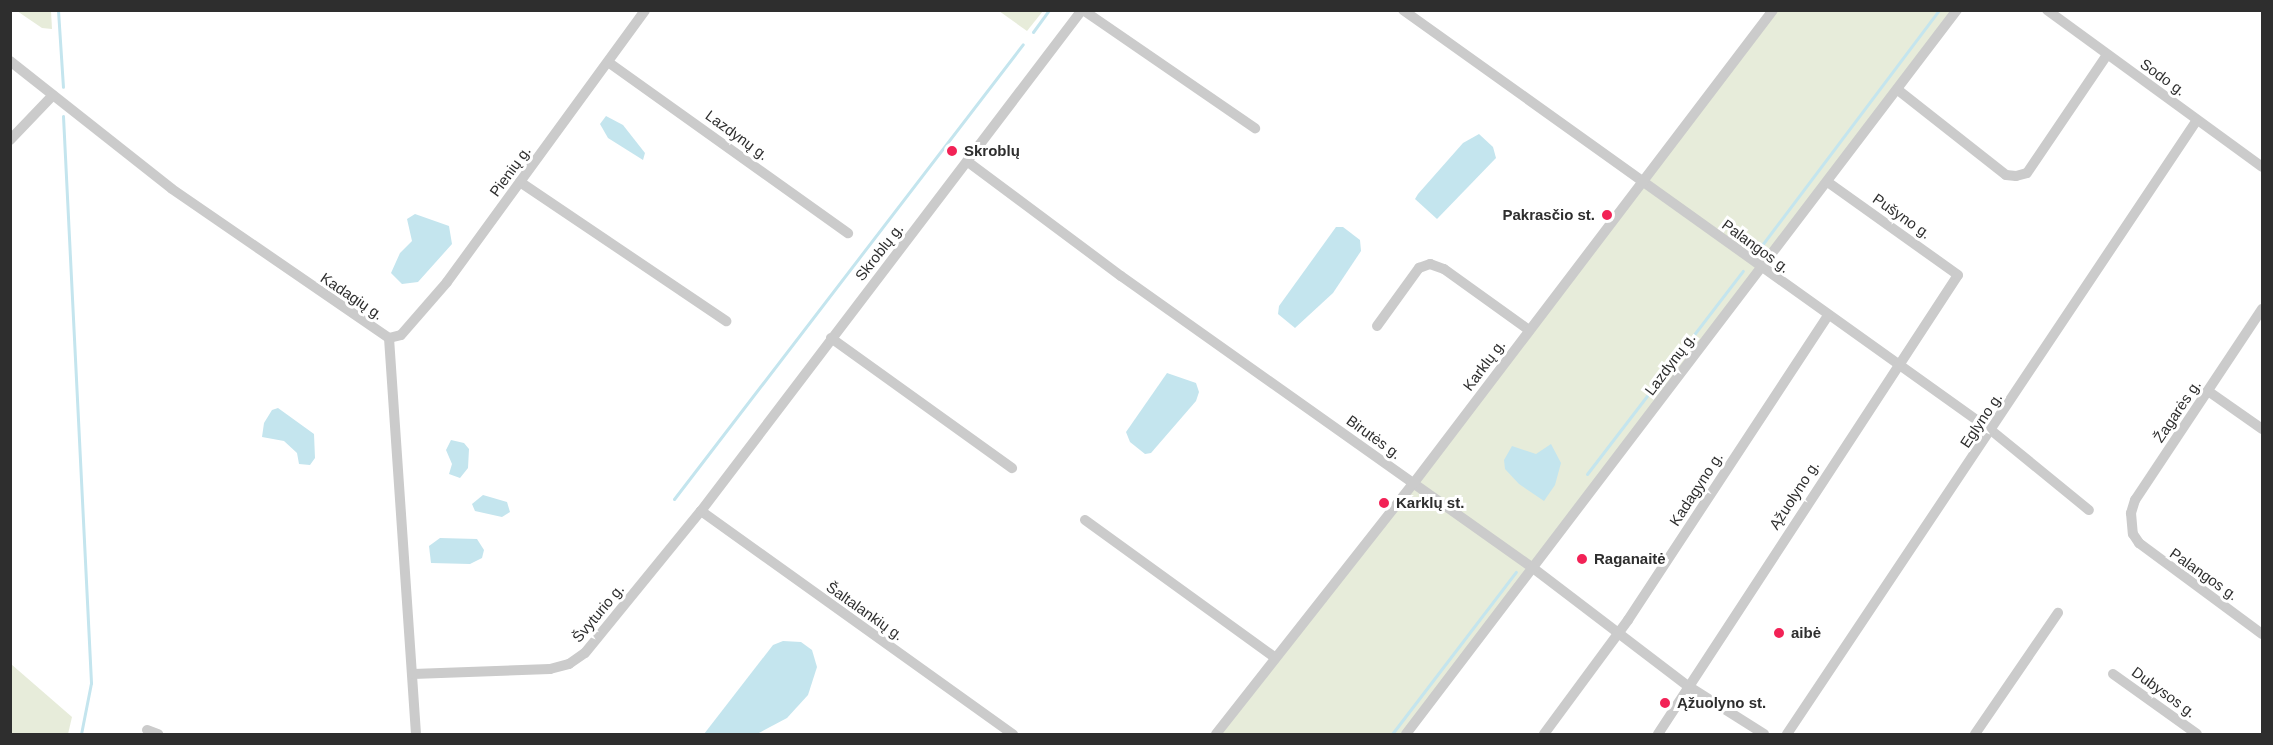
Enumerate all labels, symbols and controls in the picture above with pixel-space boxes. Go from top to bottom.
street label: Sodo g. [2137,55,2189,99]
street label: Lazdynų g. [702,106,772,164]
street label: Pienių g. [486,142,534,200]
place label: Skroblų [964,142,1020,160]
marker: Skroblų [945,144,959,158]
street label: Pušyno g. [1870,189,1934,243]
place label: Pakrasčio st. [1502,206,1595,224]
marker: Pakrasčio st. [1600,208,1614,222]
street label: Palangos g. [1719,215,1793,277]
street label: Skroblų g. [851,220,907,284]
street label: Kadagių g. [317,268,387,324]
street label: Lazdynų g. [1641,329,1699,399]
street label: Karklų g. [1459,336,1509,394]
street label: Žagarės g. [2149,376,2205,446]
street label: Eglyno g. [1956,389,2006,451]
street label: Birutės g. [1343,411,1405,463]
street label: Kadagyno g. [1666,449,1726,529]
street label: Ąžuolyno g. [1765,457,1823,533]
place label: Karklų st. [1396,494,1464,512]
marker: Karklų st. [1377,496,1391,510]
street label: Palangos g. [2166,544,2242,604]
place label: Raganaitė [1594,550,1666,568]
marker: Raganaitė [1575,552,1589,566]
street label: Šaltalankių g. [823,578,907,644]
street label: Švyturio g. [568,580,628,646]
place label: aibė [1791,624,1821,642]
marker: aibė [1772,626,1786,640]
street label: Dubysos g. [2128,663,2200,721]
place label: Ąžuolyno st. [1677,694,1766,712]
marker: Ąžuolyno st. [1658,696,1672,710]

